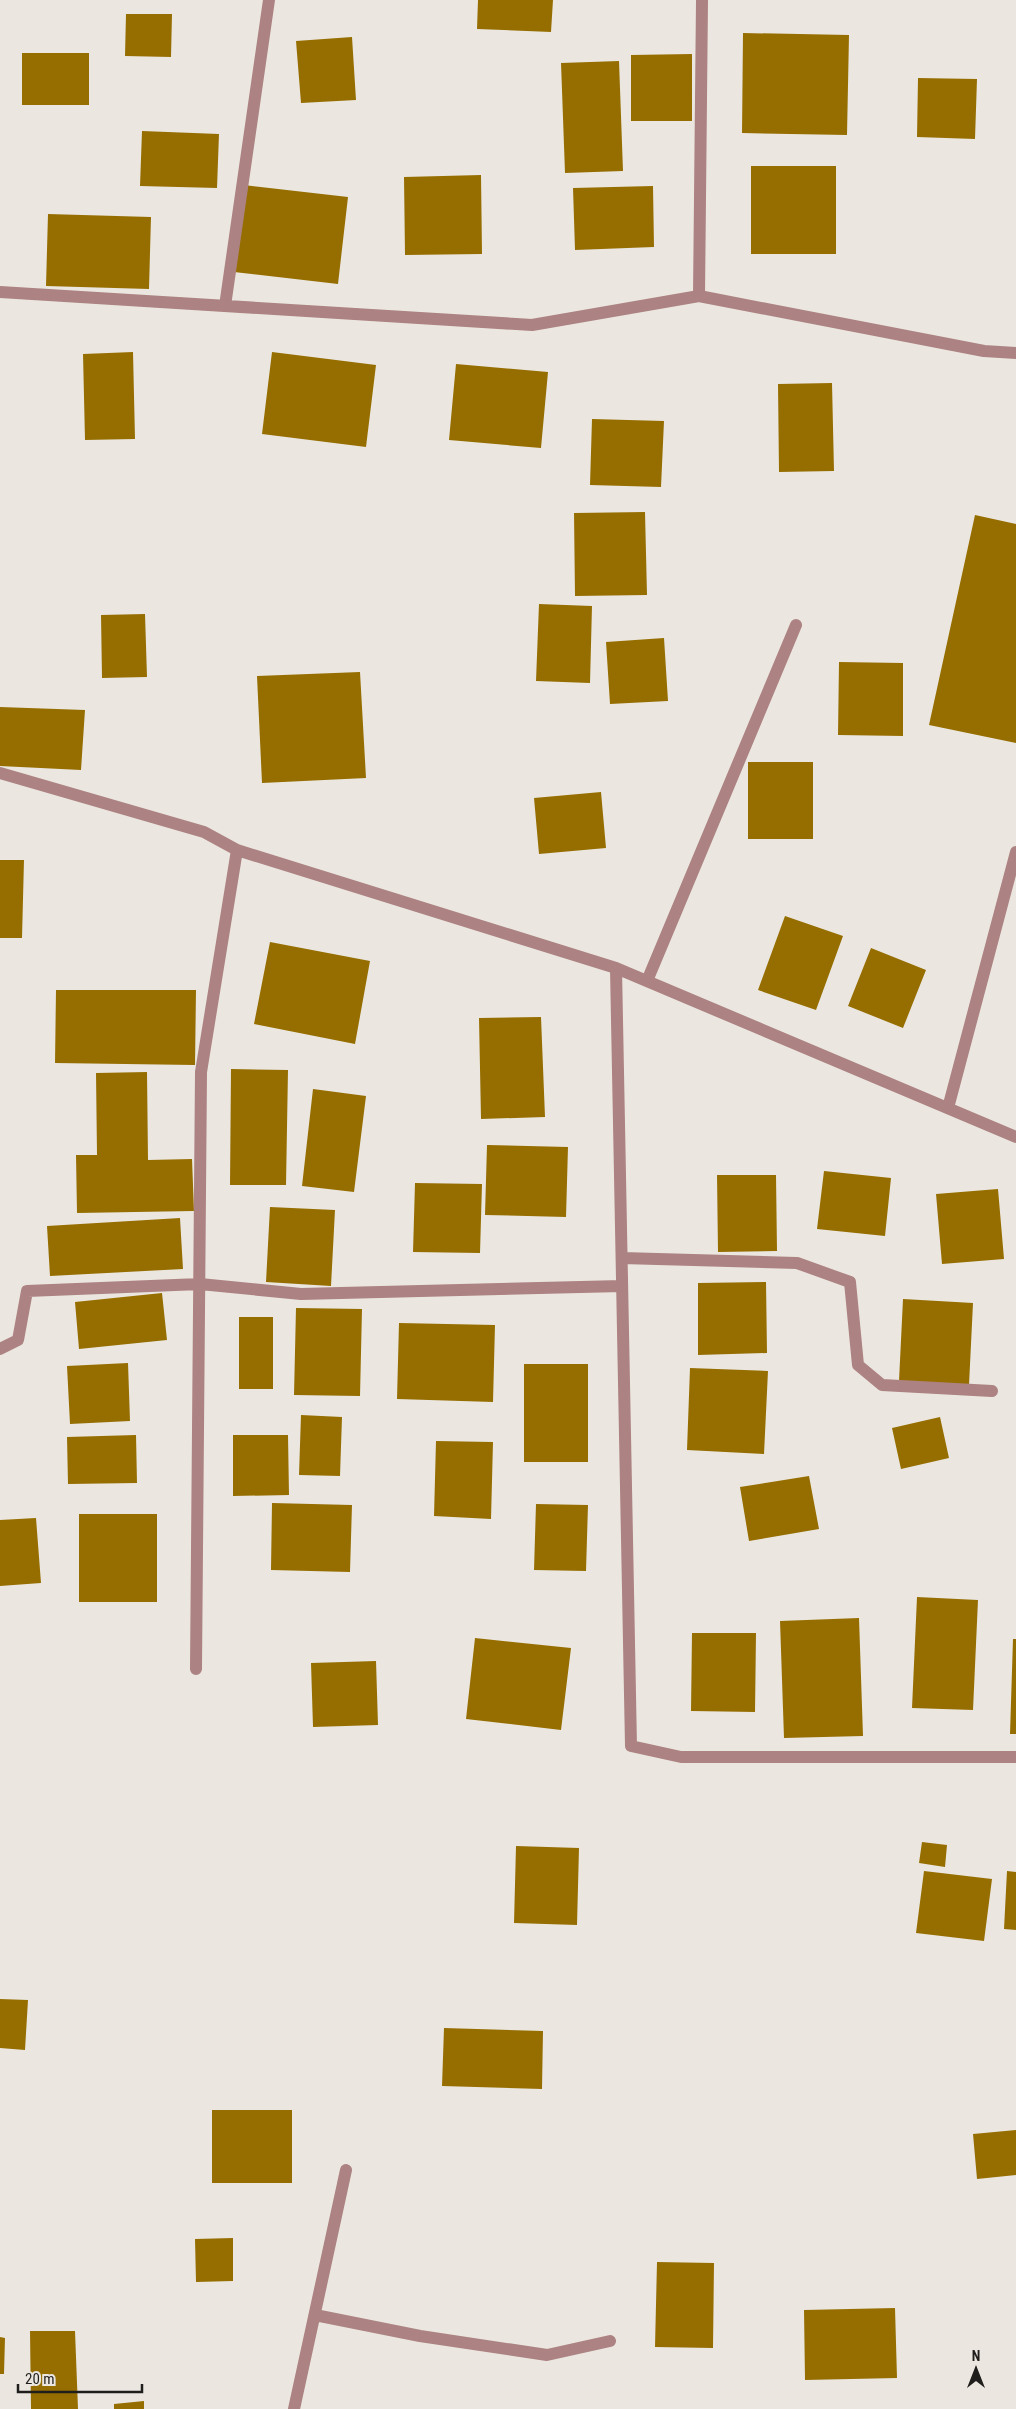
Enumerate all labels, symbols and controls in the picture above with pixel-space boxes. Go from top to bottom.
north arrow [951,2344,1001,2394]
text: N [972,2348,980,2364]
scale bar [18,2362,141,2394]
text: 20 m [25,2370,55,2388]

